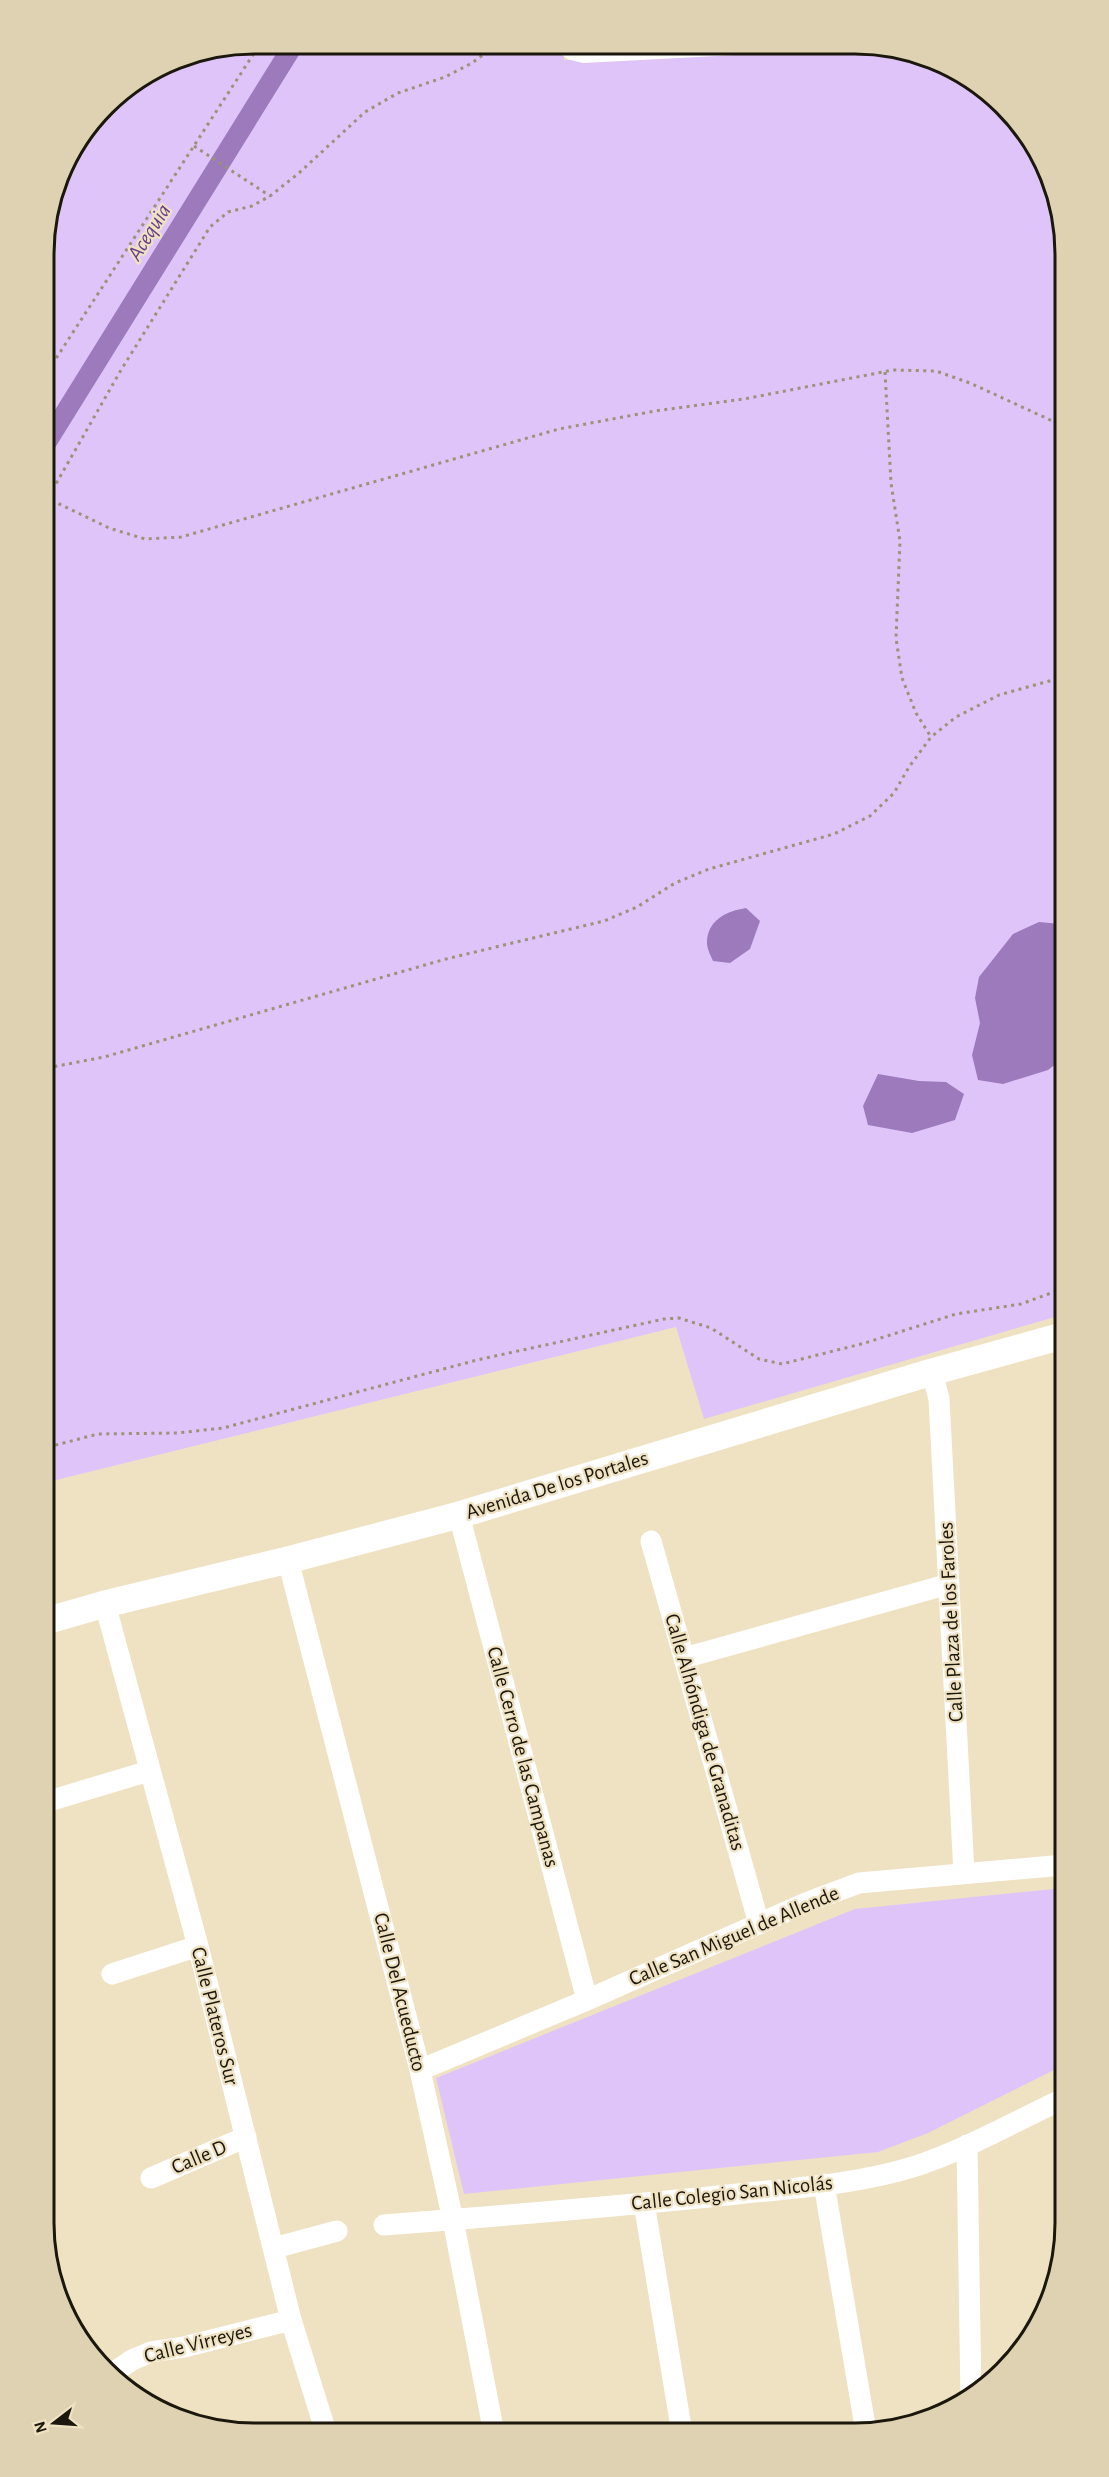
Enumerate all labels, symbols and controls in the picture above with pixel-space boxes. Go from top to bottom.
water label: Acequia [123,200,175,265]
street label: Avenida De los Portales [463,1447,651,1523]
street label: Calle Plaza de los Faroles [935,1521,967,1723]
street label: Calle Alhóndiga de Granaditas [661,1611,749,1853]
street label: Calle Cerro de las Campanas [483,1644,563,1870]
street label: Calle San Miguel de Allende [626,1882,842,1990]
street label: Calle Del Acueducto [370,1911,430,2073]
street label: Calle Plateros Sur [188,1945,242,2087]
street label: Calle D [168,2136,230,2178]
street label: Calle Colegio San Nicolás [630,2172,834,2214]
street label: Calle Virreyes [142,2319,254,2367]
north arrow [24,2393,84,2453]
text: N [31,2419,50,2435]

